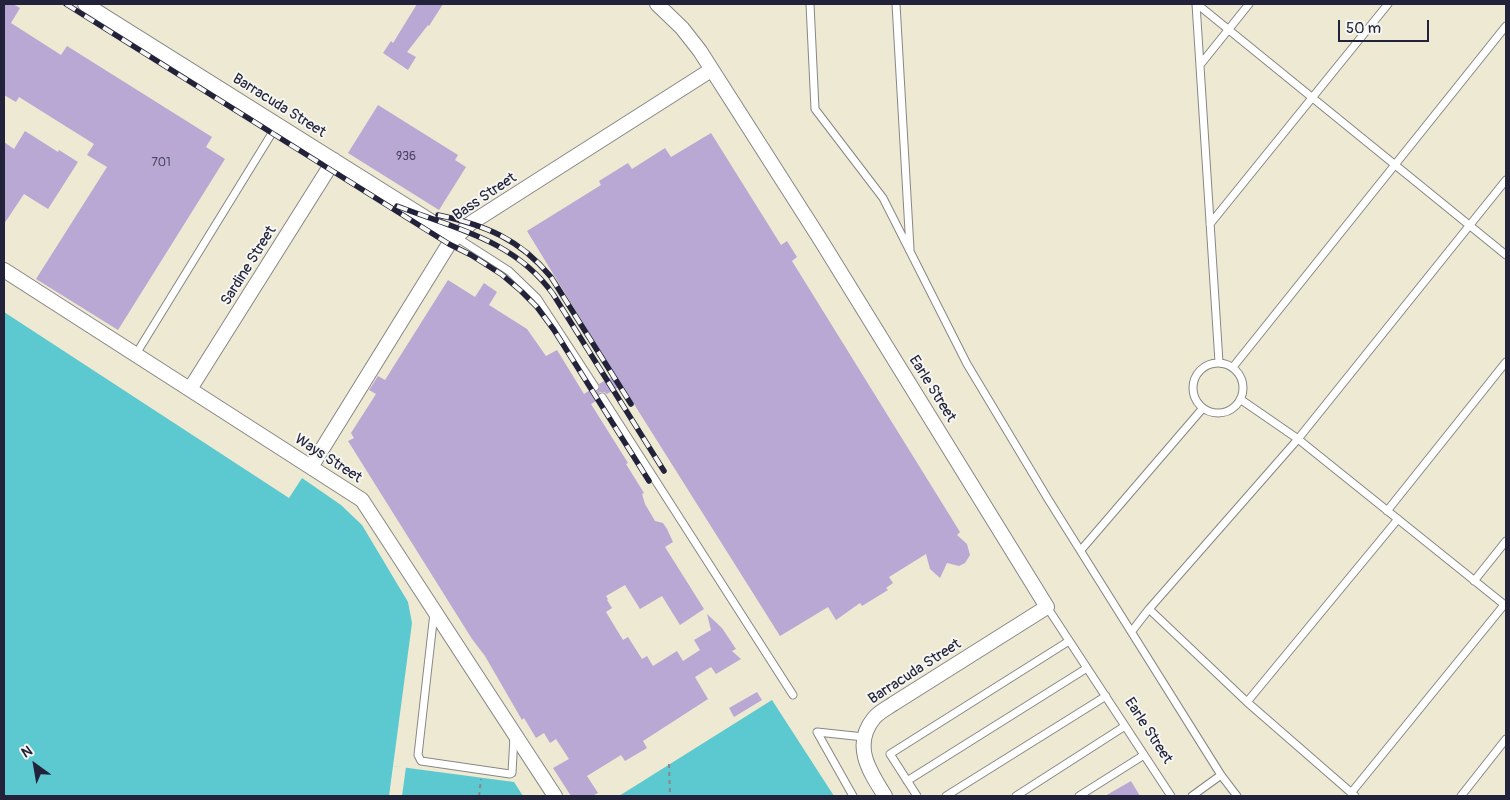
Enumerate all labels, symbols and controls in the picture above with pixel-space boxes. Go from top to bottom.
scale bar [1340,10,1431,42]
text: 50 m [1346,19,1381,38]
street label: Barracuda Street [229,70,329,142]
house number: 936 [396,150,416,164]
house number: 701 [151,156,171,170]
street label: Bass Street [450,169,520,225]
street label: Sardine Street [217,223,281,309]
street label: Earle Street [904,352,960,426]
street label: Ways Street [291,431,365,487]
street label: Barracuda Street [865,635,965,709]
street label: Earle Street [1120,695,1176,767]
north arrow [10,740,60,790]
text: N [18,742,35,762]

